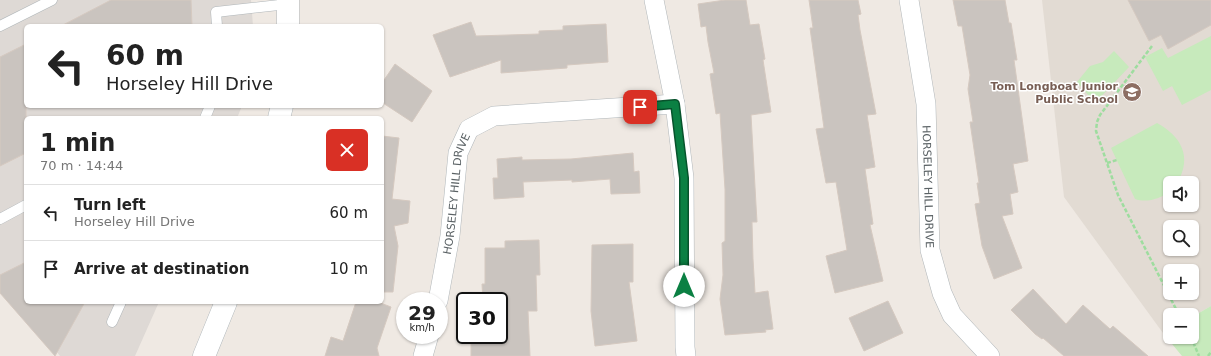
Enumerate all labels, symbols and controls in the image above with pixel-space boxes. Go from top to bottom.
text: 60 m [106,39,184,72]
icon: left [40,40,92,92]
text: Horseley Hill Drive [106,73,273,94]
place label: Tom Longboat Junior Public School [990,80,1119,106]
school or university icon: Tom Longboat Junior Public School [1121,81,1143,103]
pin [623,90,657,124]
icon: arrive [629,96,651,118]
street label: HORSELEY HILL DRIVE [920,125,936,248]
text: 1 min [40,129,115,157]
button: close [326,129,368,171]
street label: HORSELEY HILL DRIVE [440,131,473,256]
text: 70 m · 14:44 [40,158,123,173]
map controls [1163,176,1199,344]
button: sound [1163,176,1199,212]
text: Turn left [74,196,146,214]
icon: left [40,202,62,224]
text: 60 m [330,204,368,222]
text: Horseley Hill Drive [74,214,195,229]
button: search [1163,220,1199,256]
icon: arrive [40,258,62,280]
text: Arrive at destination [74,260,249,278]
text: 10 m [330,260,368,278]
button: + [1163,264,1199,300]
position arrow [663,265,705,307]
speed limit sign: 30 [456,292,508,344]
text: 29 [408,301,436,325]
button: − [1163,308,1199,344]
text: km/h [409,322,435,333]

